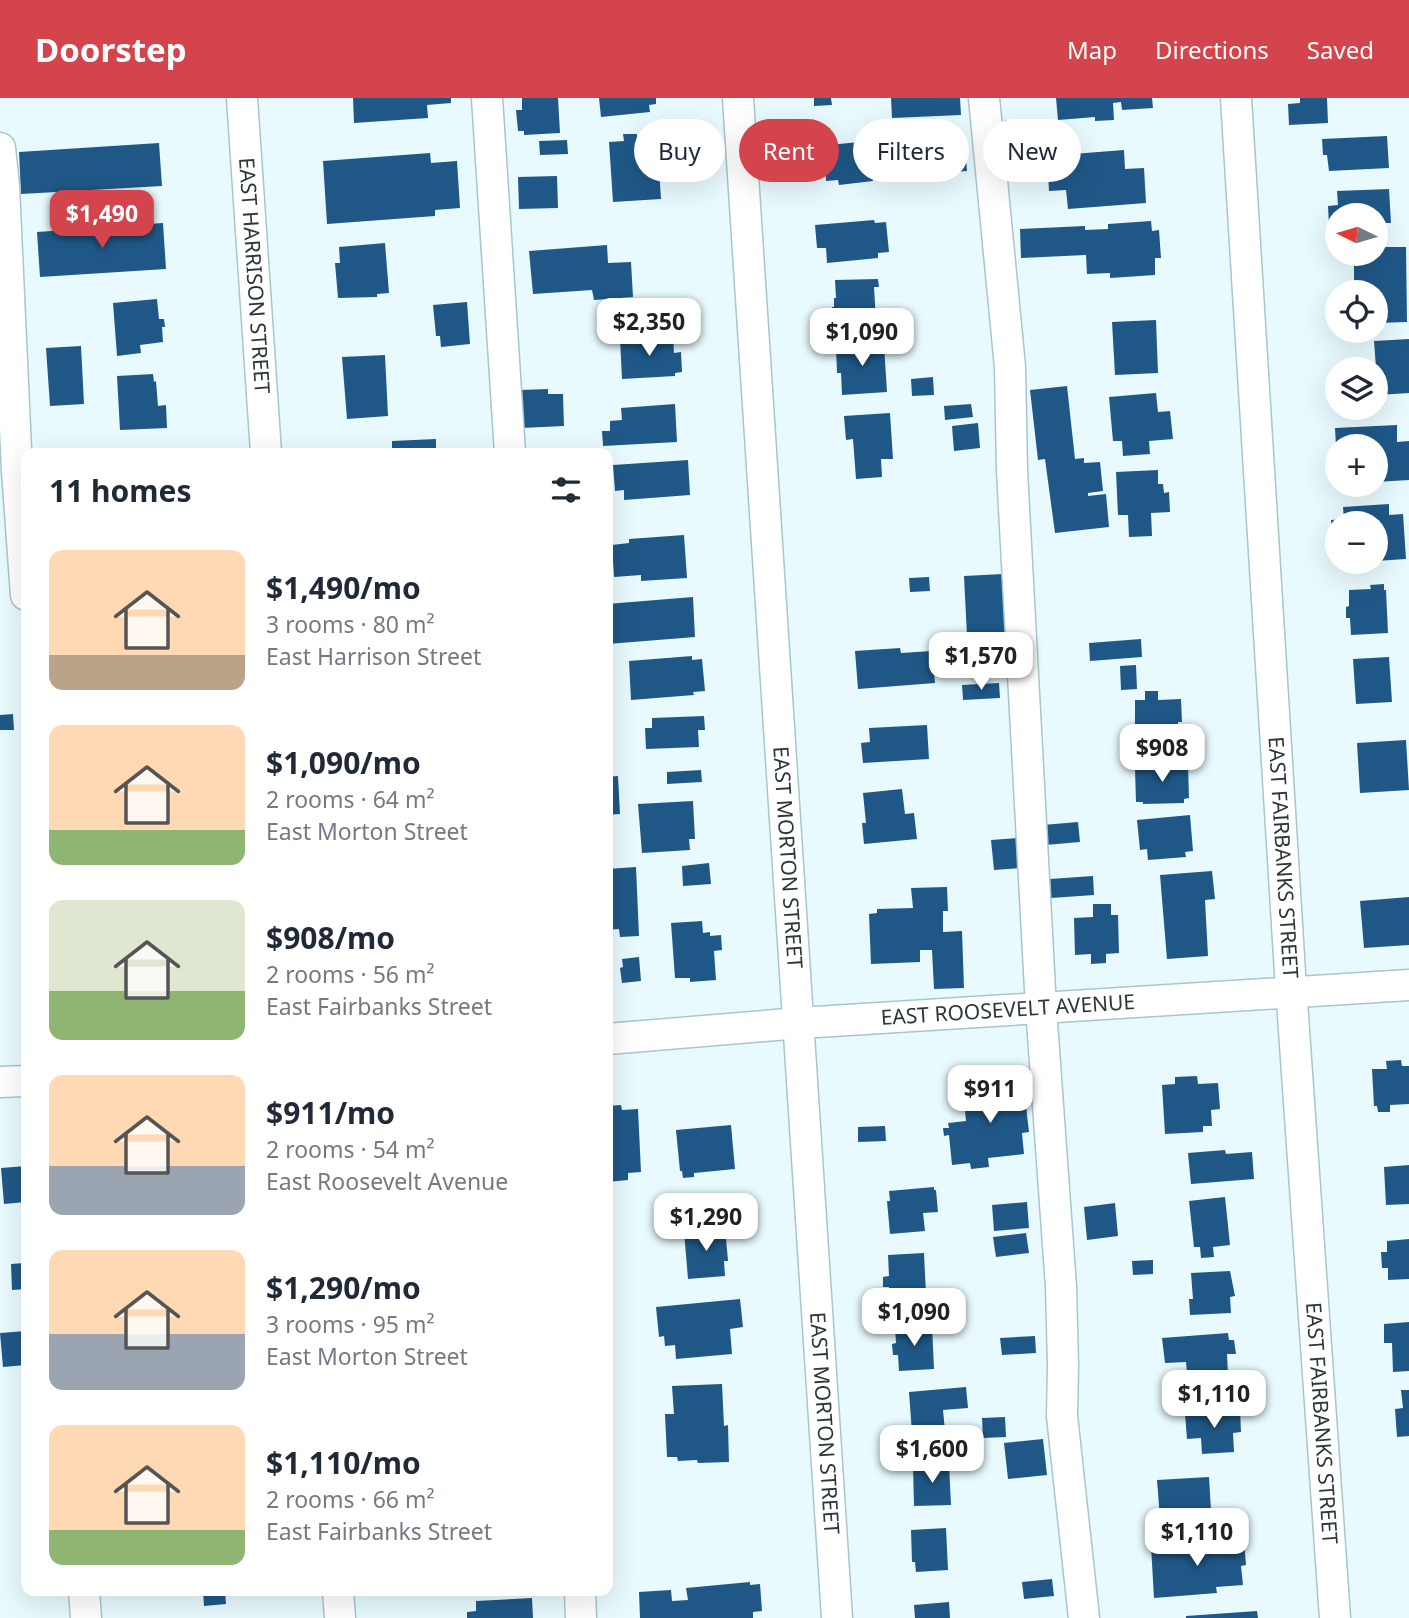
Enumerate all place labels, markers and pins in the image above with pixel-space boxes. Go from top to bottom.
pin: $1,490 [45,190,159,250]
pin: $2,350 [592,299,706,358]
pin: $1,090 [805,308,919,368]
pin: $1,570 [924,632,1038,692]
pin: $908 [1121,724,1203,784]
pin: $911 [949,1066,1031,1125]
pin: $1,290 [649,1194,763,1253]
pin: $1,090 [857,1288,971,1348]
pin: $1,110 [1157,1370,1271,1430]
pin: $1,600 [875,1426,989,1485]
pin: $1,110 [1140,1508,1254,1568]

